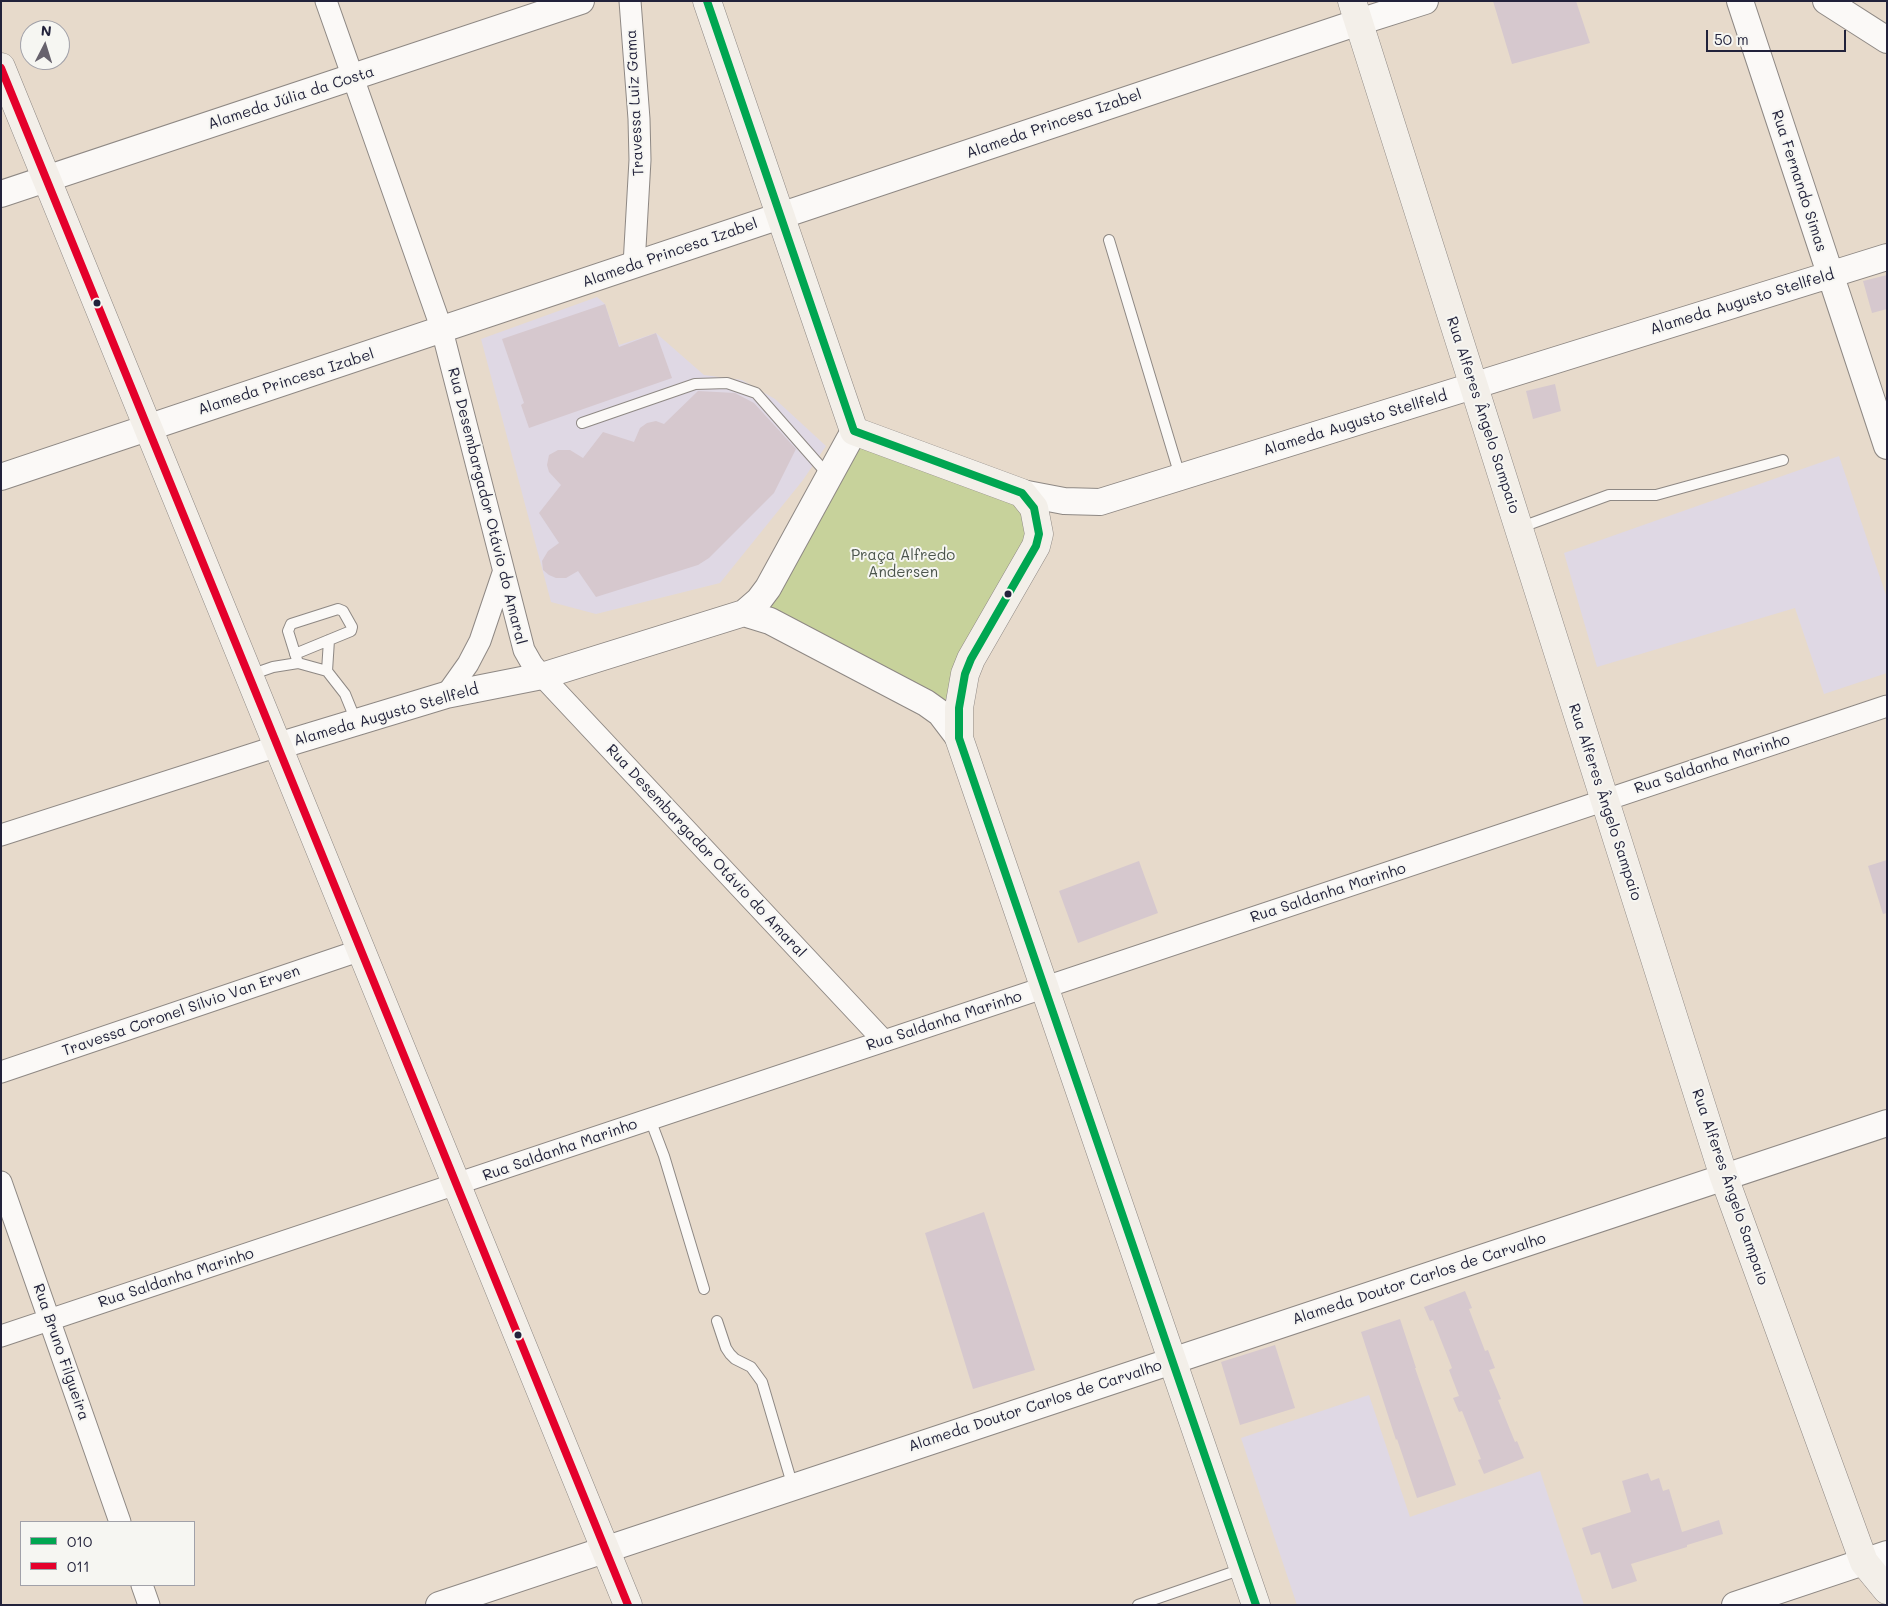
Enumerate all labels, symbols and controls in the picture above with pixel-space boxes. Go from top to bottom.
north arrow [20,20,70,70]
scale bar [1708,20,1848,52]
text: N [40,21,52,40]
street label: Travessa Luiz Gama [622,29,648,177]
text: 50 m [1714,29,1749,49]
street label: Alameda Júlia da Costa [206,63,376,133]
street label: Alameda Princesa Izabel [964,85,1144,163]
street label: Rua Fernando Simas [1768,108,1830,254]
street label: Alameda Princesa Izabel [580,214,760,292]
street label: Alameda Augusto Stellfeld [1648,265,1836,339]
unlabelled marker [92,298,102,308]
street label: Rua Alferes Ângelo Sampaio [1443,314,1523,516]
street label: Alameda Princesa Izabel [196,345,376,419]
street label: Rua Desembargador Otávio do Amaral [444,366,530,646]
street label: Alameda Augusto Stellfeld [1261,386,1449,460]
park label: Praça Alfredo Andersen [851,546,955,581]
unlabelled marker [1003,589,1013,599]
street label: Alameda Augusto Stellfeld [291,680,481,750]
street label: Rua Alferes Ângelo Sampaio [1565,701,1645,903]
street label: Rua Saldanha Marinho [1632,730,1792,798]
street label: Rua Desembargador Otávio do Amaral [602,741,810,961]
street label: Rua Saldanha Marinho [1248,859,1408,927]
street label: Travessa Coronel Sílvio Van Erven [60,962,302,1060]
street label: Rua Saldanha Marinho [864,987,1024,1055]
street label: Rua Alferes Ângelo Sampaio [1688,1087,1772,1287]
street label: Rua Saldanha Marinho [480,1115,640,1185]
street label: Alameda Doutor Carlos de Carvalho [1290,1229,1548,1329]
street label: Rua Saldanha Marinho [96,1244,256,1312]
street label: Rua Bruno Filgueira [29,1281,93,1423]
unlabelled marker [513,1330,523,1340]
street label: Alameda Doutor Carlos de Carvalho [906,1356,1164,1456]
legend [20,1521,195,1586]
text: 010 [67,1531,92,1551]
text: 011 [67,1556,90,1576]

